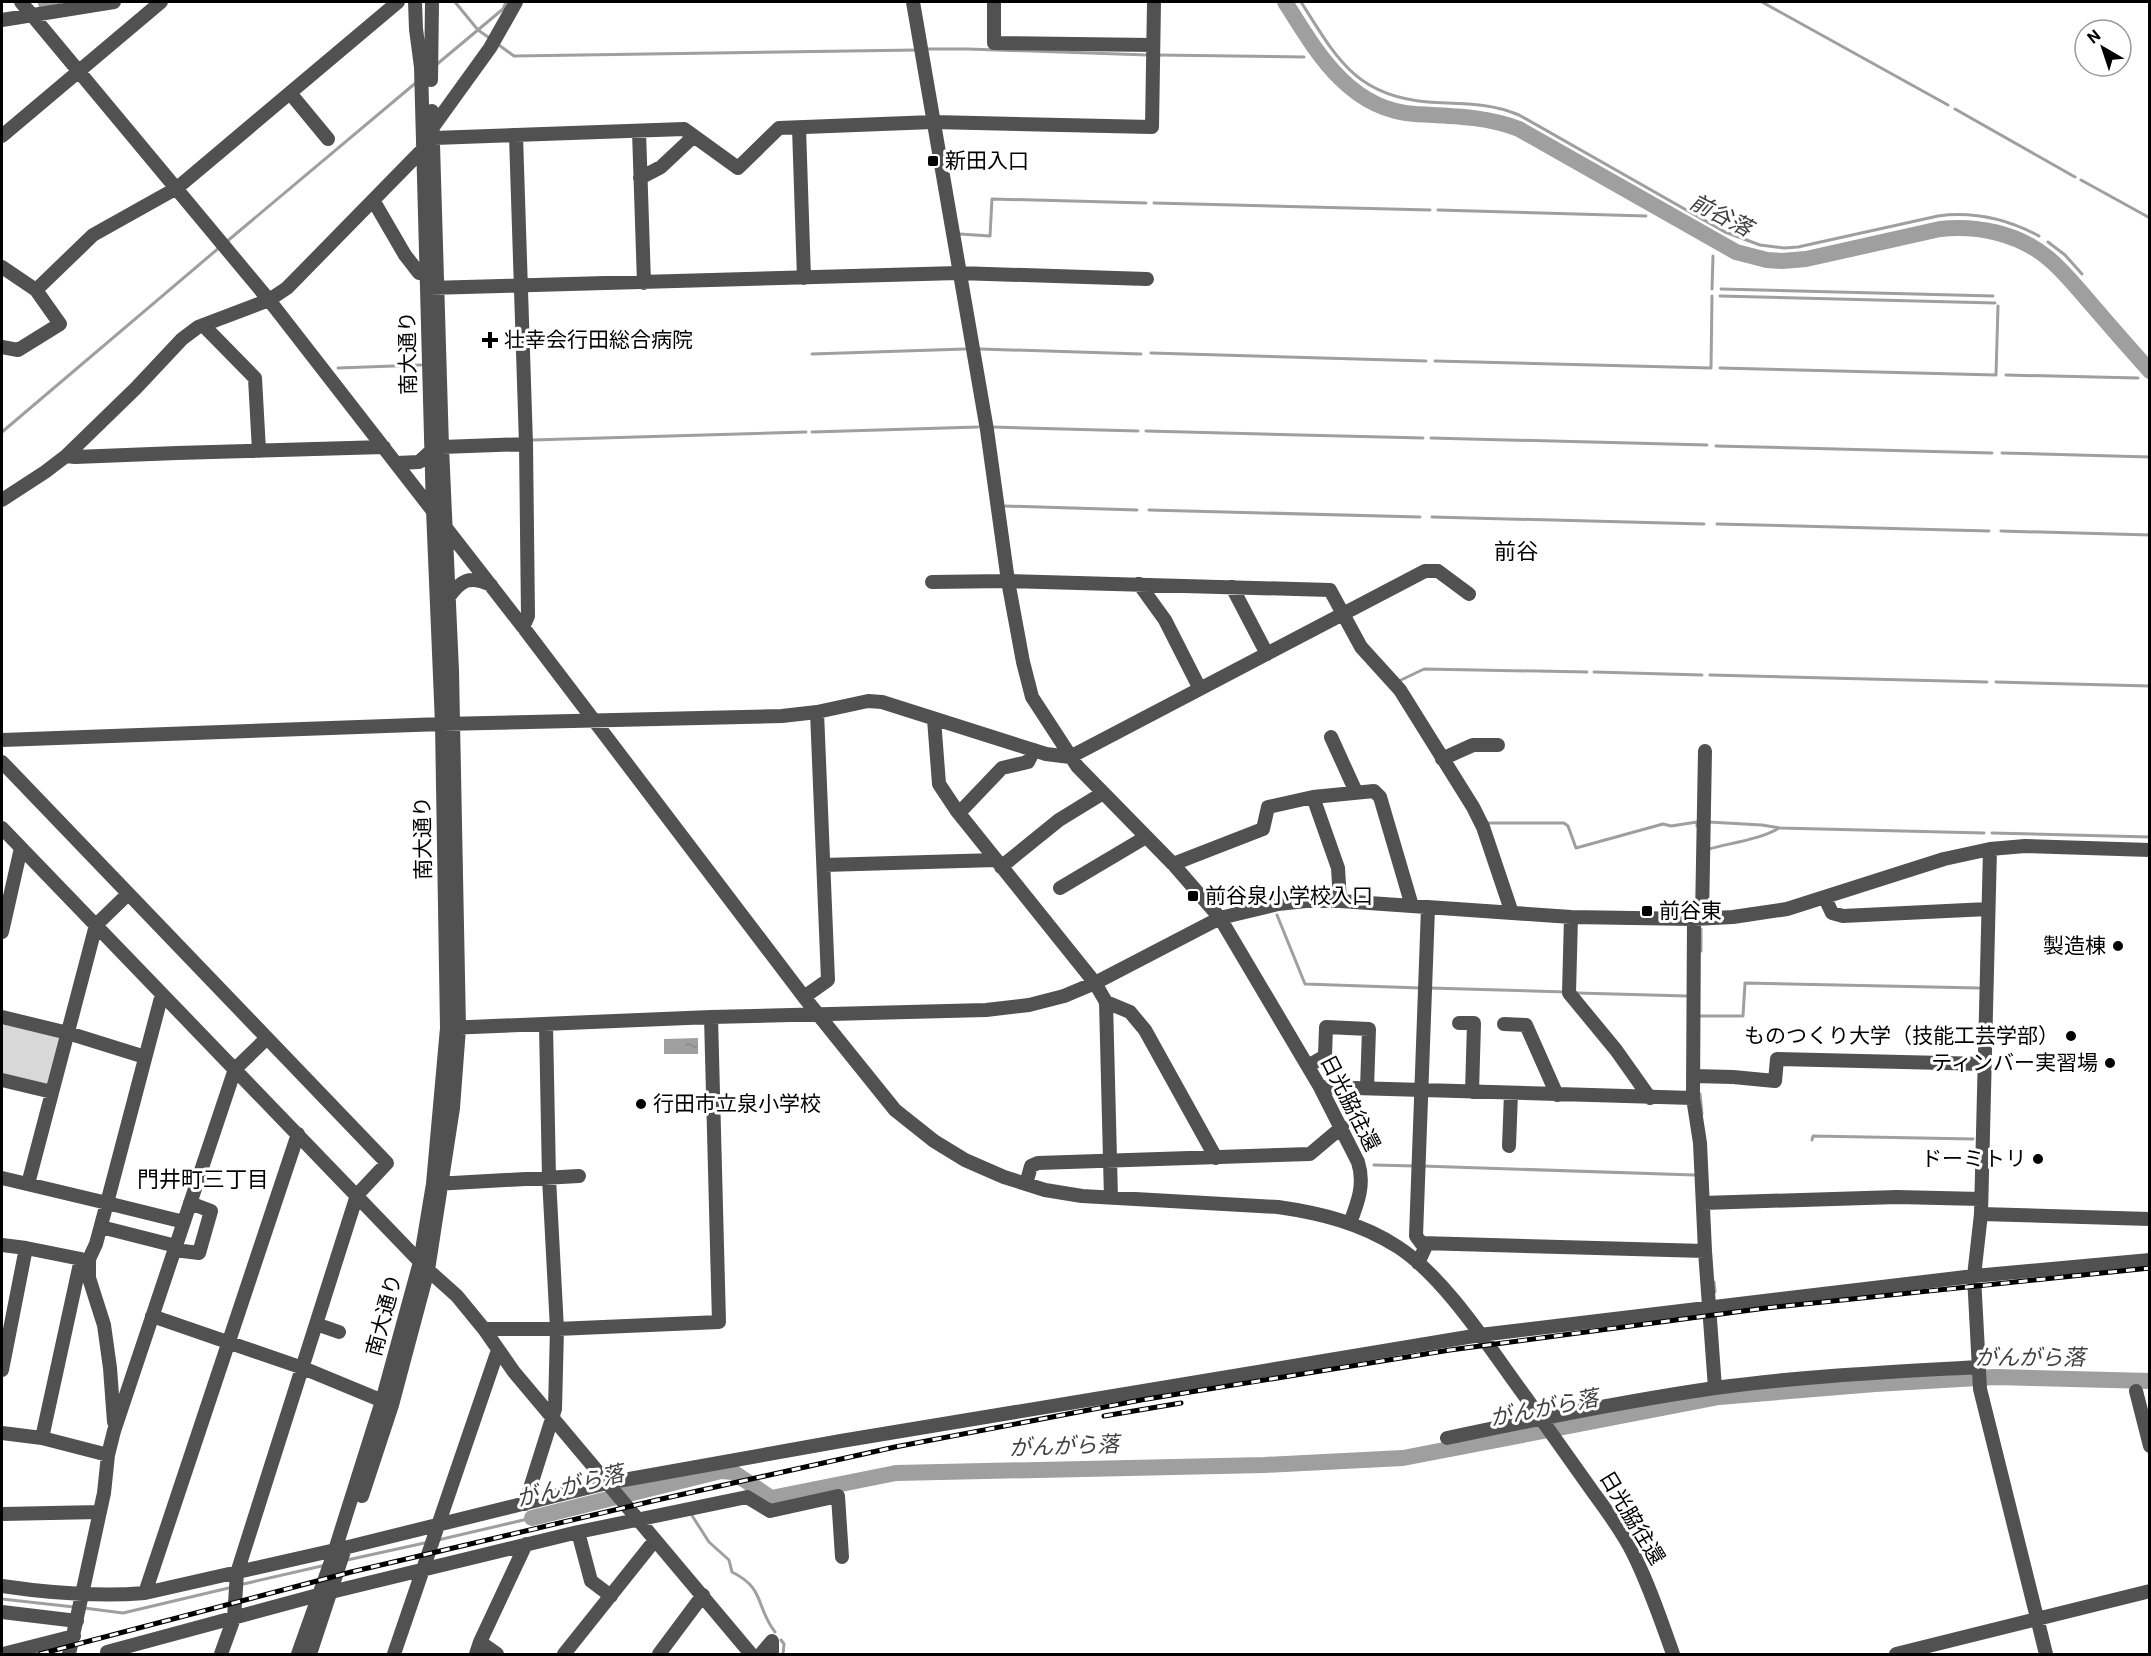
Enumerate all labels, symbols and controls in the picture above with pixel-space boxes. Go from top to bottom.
north arrow [2073,18,2133,78]
text: N [2084,26,2104,48]
place label: 新田入口 [945,149,1029,173]
marker: 新田入口 [926,154,940,168]
water label: 前谷落 [1686,189,1759,242]
street label: 南大通り [395,311,421,395]
place label: 壮幸会行田総合病院 [504,328,693,352]
marker: 壮幸会行田総合病院 [481,331,499,349]
district label: 前谷 [1494,539,1538,564]
street label: 南大通り [410,796,436,880]
place label: 前谷泉小学校入口 [1205,884,1373,908]
marker: 前谷泉小学校入口 [1186,889,1200,903]
place label: 前谷東 [1659,899,1722,923]
marker: 前谷東 [1640,904,1654,918]
place label: 製造棟 [2043,934,2106,958]
marker: 製造棟 [2111,939,2125,953]
place label: ものつくり大学（技能工芸学部） [1744,1024,2059,1048]
marker: ものつくり大学（技能工芸学部） [2064,1029,2078,1043]
street label: 日光脇往還 [1315,1051,1385,1155]
place label: ティンバー実習場 [1931,1051,2098,1075]
marker: ティンバー実習場 [2103,1056,2117,1070]
place label: 行田市立泉小学校 [653,1092,821,1116]
marker: 行田市立泉小学校 [634,1097,648,1111]
place label: ドーミトリ [1921,1147,2026,1171]
marker: ドーミトリ [2031,1152,2045,1166]
district label: 門井町三丁目 [137,1167,269,1192]
street label: 南大通り [362,1271,406,1359]
water label: がんがら落 [1975,1345,2088,1370]
water label: がんがら落 [1488,1385,1603,1431]
water label: がんがら落 [1009,1431,1122,1460]
water label: がんがら落 [514,1460,629,1511]
street label: 日光脇往還 [1595,1467,1669,1569]

